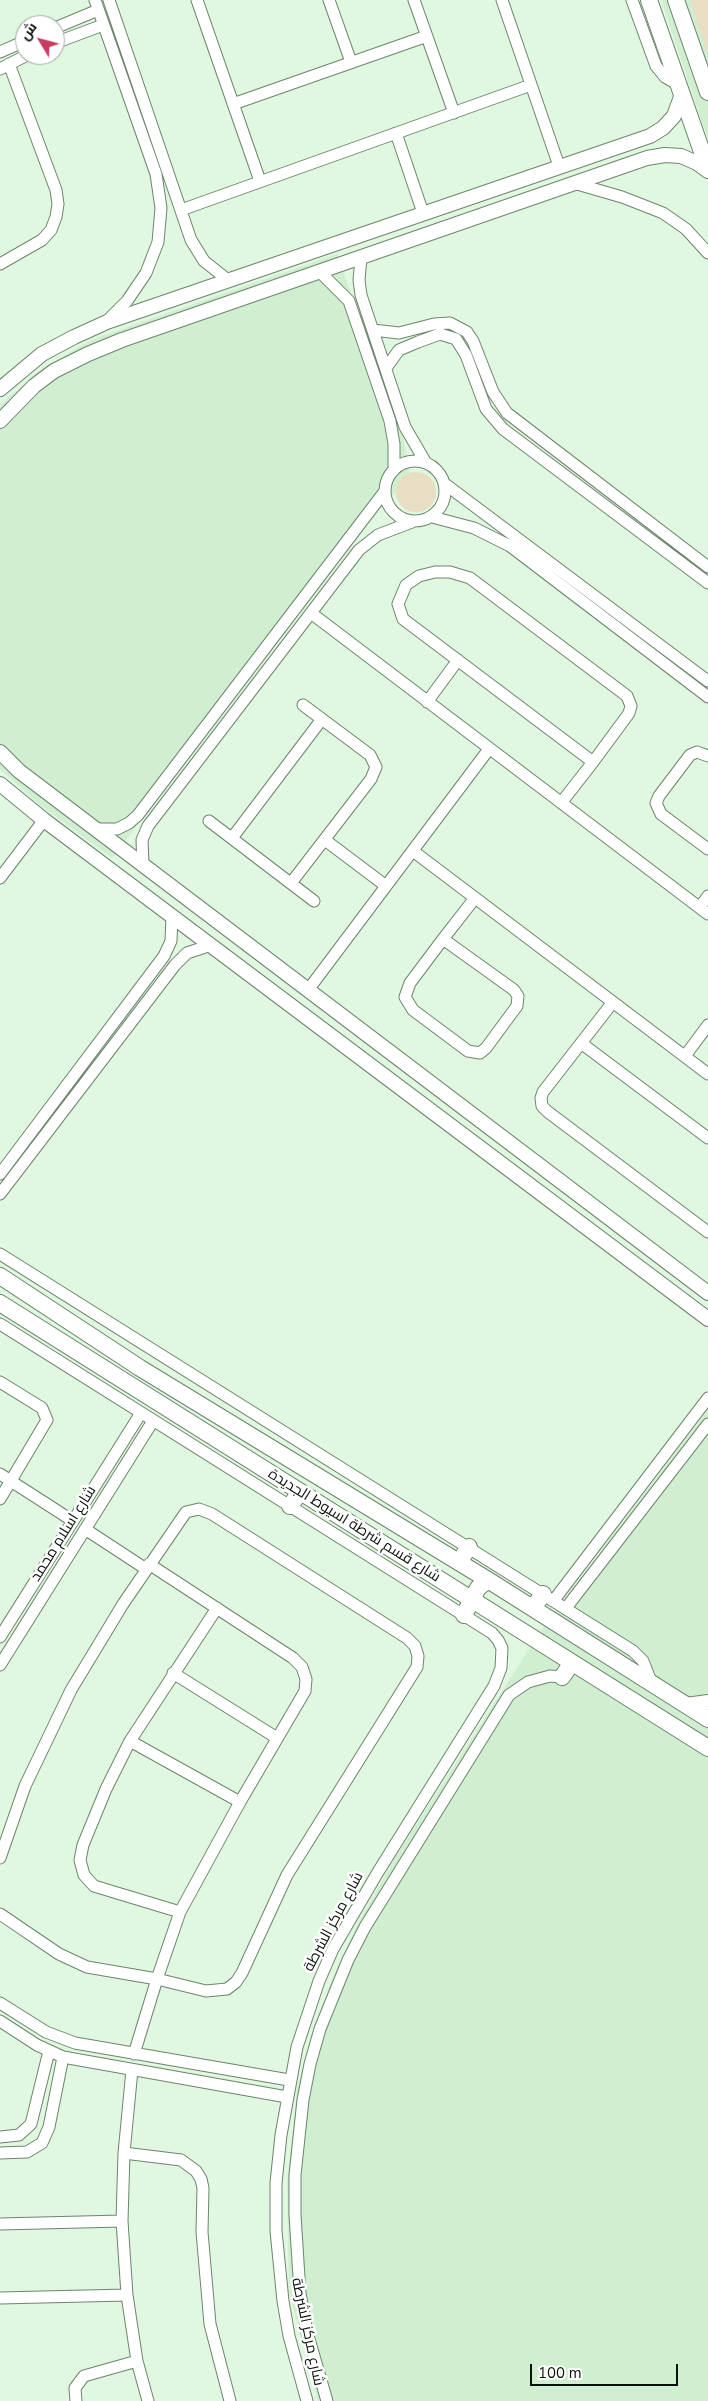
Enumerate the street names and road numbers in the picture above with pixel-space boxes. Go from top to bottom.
street label: شارع قسم شرطة اسيوط الجديدة [264,1465,444,1587]
street label: شارع اسلام محمد [27,1483,101,1585]
street label: شارع مركز الشرطة [300,1869,368,1975]
street label: شارع مركز الشرطة [287,2276,327,2388]

